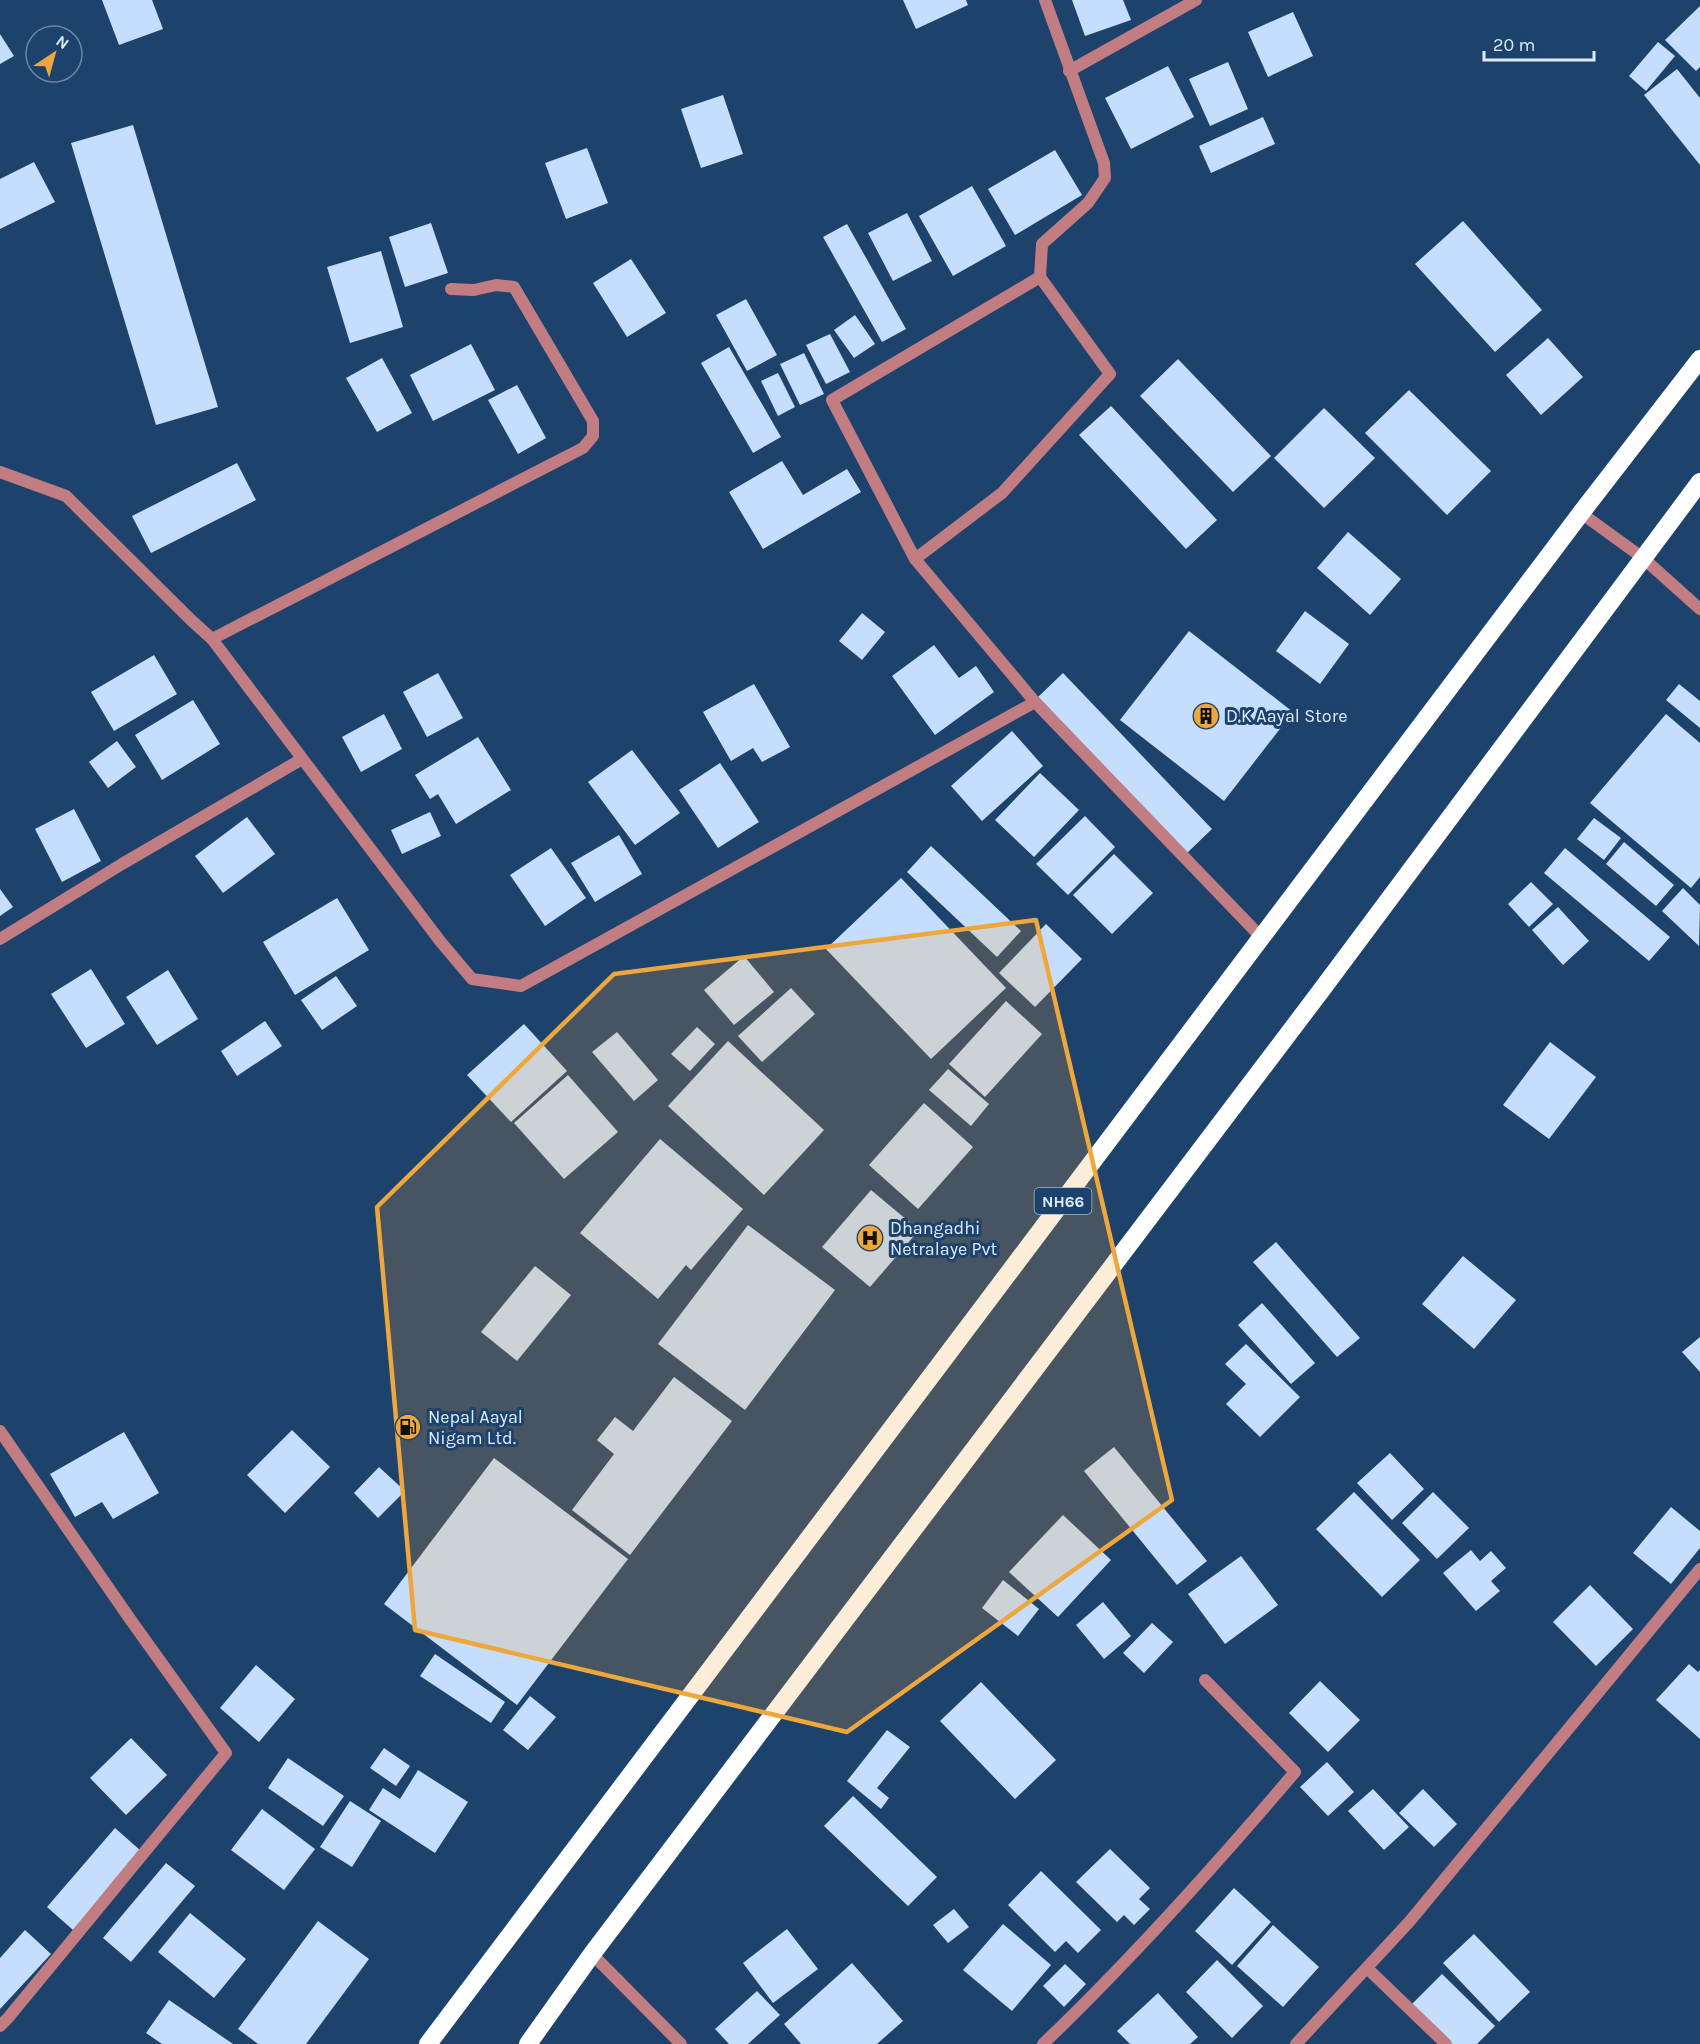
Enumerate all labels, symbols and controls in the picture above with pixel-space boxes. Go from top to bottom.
north arrow [24,24,84,84]
scale bar [1484,24,1594,62]
text: N [52,31,73,53]
text: 20 m [1493,34,1535,56]
building icon: D.K Aayal Store [1191,701,1221,731]
place label: D.K Aayal Store [1226,705,1347,727]
road number: NH66 [1034,1188,1092,1214]
place label: Dhangadhi Netralaye Pvt [890,1217,998,1260]
hospital icon: Dhangadhi Netralaye Pvt [855,1223,885,1253]
place label: Nepal Aayal Nigam Ltd. [428,1406,523,1449]
fuel station icon: Nepal Aayal Nigam Ltd. [393,1412,423,1442]

